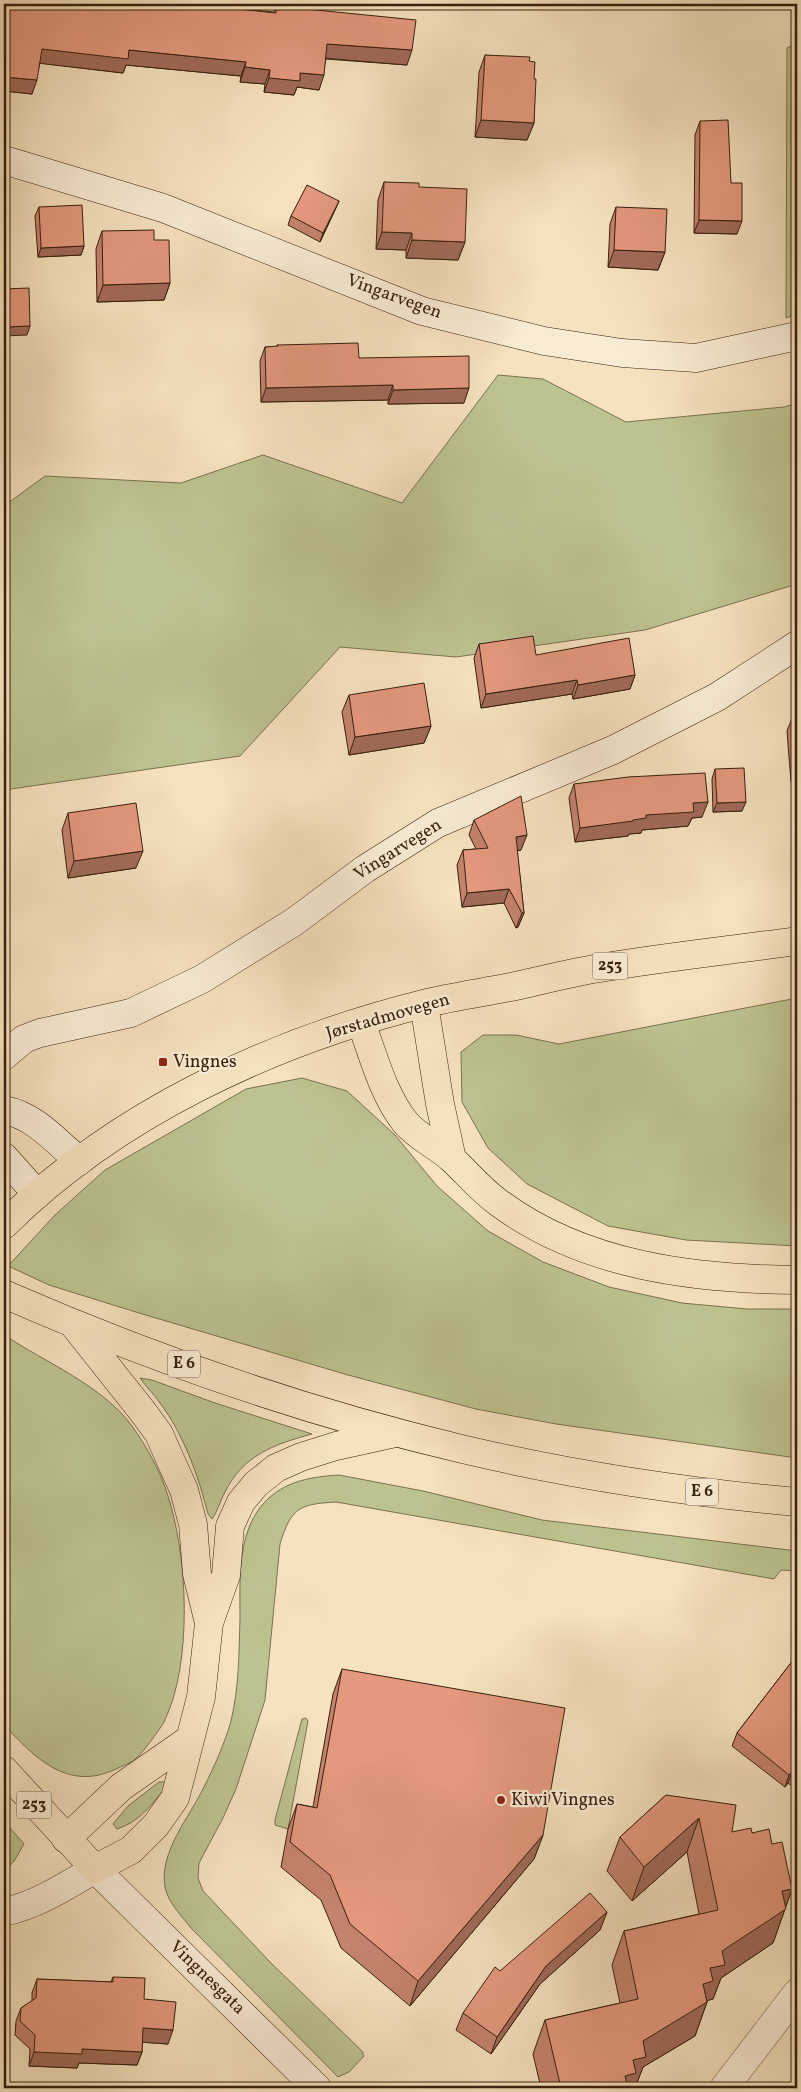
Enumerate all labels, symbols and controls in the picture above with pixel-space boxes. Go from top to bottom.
street label: Vingarvegen [343,268,445,326]
street label: Vingarvegen [349,813,447,887]
road number: 253 [592,952,628,979]
street label: Jørstadmovegen [323,987,453,1047]
place label: Vingnes [173,1050,237,1075]
marker: Vingnes [157,1056,169,1068]
road number: E 6 [168,1350,200,1378]
road number: E 6 [686,1478,718,1505]
place label: Kiwi Vingnes [511,1788,615,1813]
road number: 253 [16,1792,52,1818]
marker: Kiwi Vingnes [495,1794,507,1806]
street label: Vingnesgata [163,1935,251,2021]

